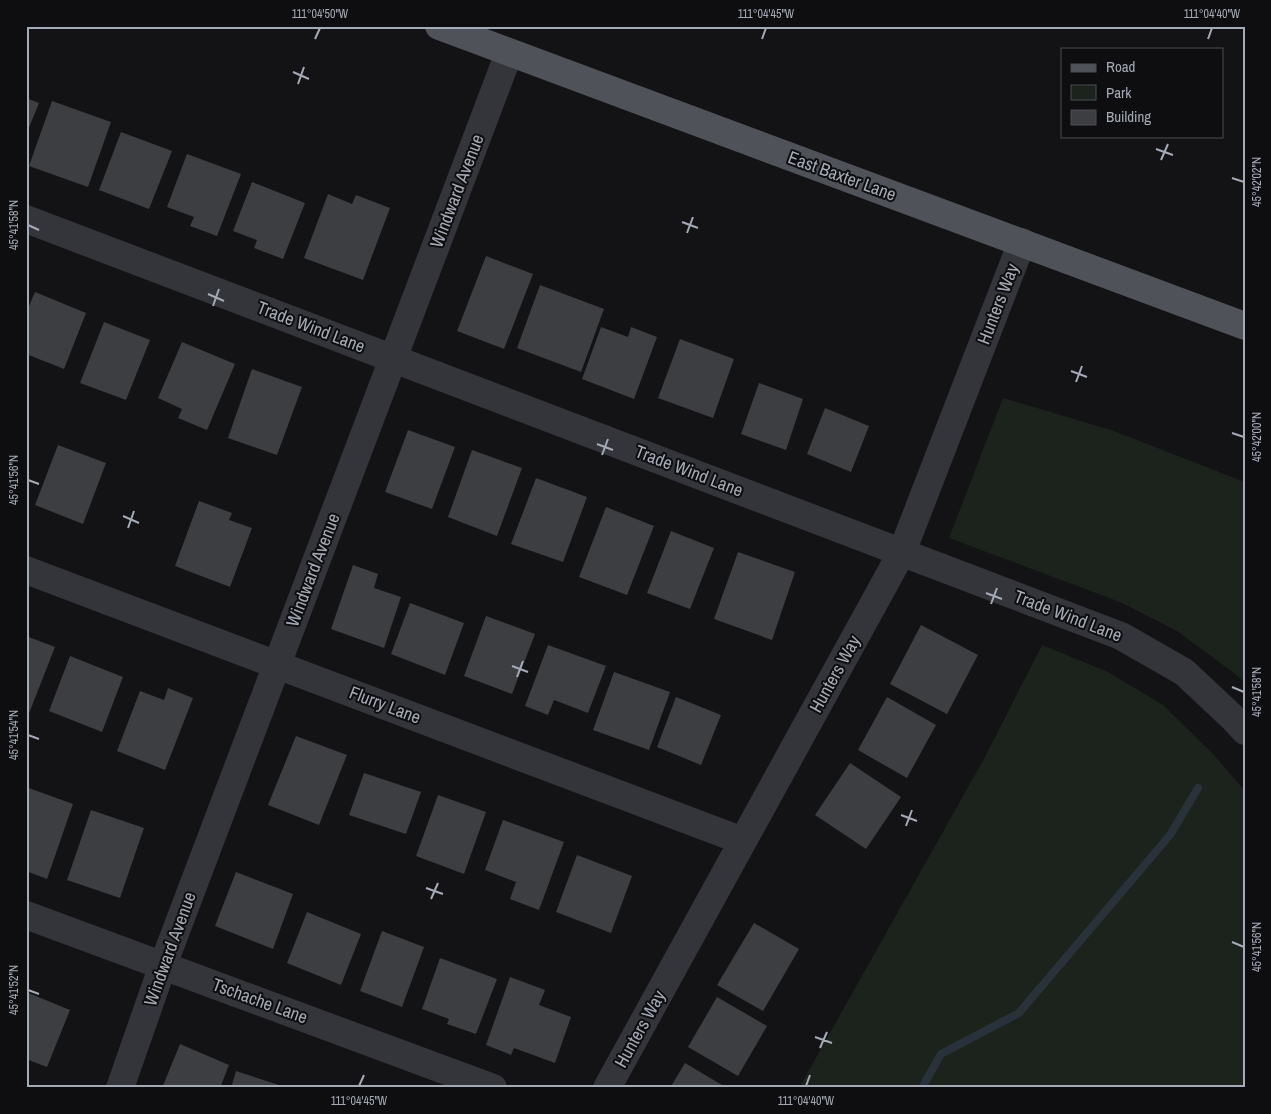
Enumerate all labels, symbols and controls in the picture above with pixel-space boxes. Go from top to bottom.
text: 111°04'50"W [292,6,349,22]
text: 111°04'45"W [738,6,795,22]
text: 111°04'40"W [1184,6,1241,22]
legend [1061,48,1224,138]
text: Road [1106,56,1135,77]
text: Park [1106,82,1132,103]
text: Building [1106,106,1151,127]
street label: Windward Avenue [423,131,490,251]
street label: East Baxter Lane [785,144,900,207]
text: 45°42'02"N [1249,157,1265,207]
text: 45°41'58"N [6,200,22,250]
street label: Hunters Way [971,259,1025,348]
street label: Trade Wind Lane [254,295,369,359]
text: 45°42'00"N [1249,412,1265,462]
street label: Trade Wind Lane [632,439,747,503]
text: 45°41'56"N [6,455,22,505]
street label: Windward Avenue [279,510,346,630]
street label: Trade Wind Lane [1011,584,1126,648]
street label: Hunters Way [803,630,866,717]
text: 45°41'58"N [1249,667,1265,717]
street label: Flurry Lane [346,679,425,730]
text: 45°41'54"N [6,710,22,760]
street label: Windward Avenue [137,888,202,1009]
text: 45°41'56"N [1249,922,1265,972]
text: 45°41'52"N [6,965,22,1015]
street label: Tschache Lane [209,972,311,1029]
street label: Hunters Way [608,985,671,1072]
text: 111°04'45"W [331,1093,388,1109]
text: 111°04'40"W [778,1093,835,1109]

